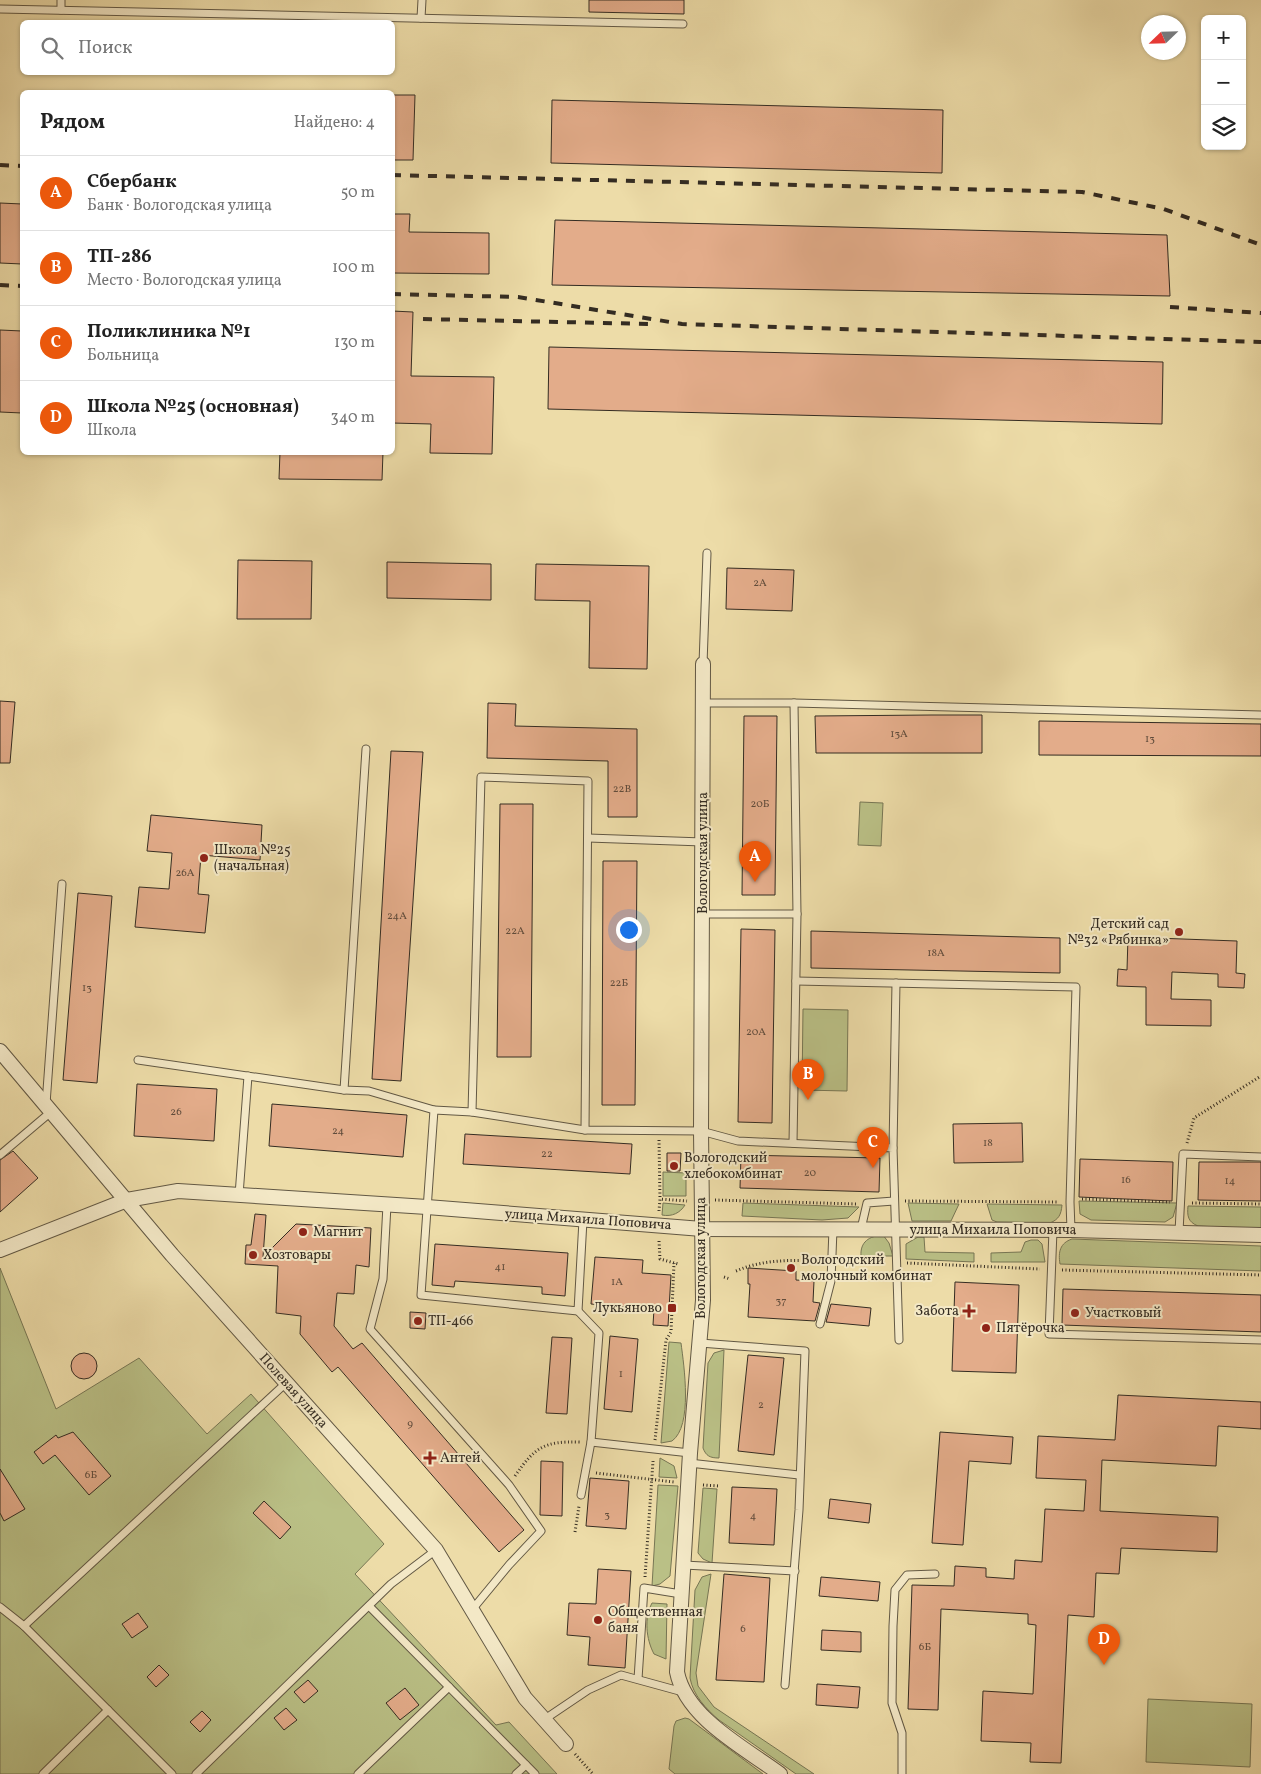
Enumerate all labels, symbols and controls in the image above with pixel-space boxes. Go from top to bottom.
north arrow [1141,15,1186,60]
map controls [1201,15,1246,150]
button: + [1201,15,1246,60]
search box [20,20,395,75]
icon: search [38,34,66,62]
text: Поиск [78,35,132,61]
button: − [1201,60,1246,105]
button: layers [1201,105,1246,150]
text: Рядом [40,108,105,137]
text: Найдено: 4 [294,112,375,134]
text: Сбербанк [87,169,177,195]
text: A [50,182,62,204]
text: 50 m [341,182,375,204]
text: Банк · Вологодская улица [87,195,272,217]
text: ТП-286 [87,244,152,270]
text: B [51,257,61,279]
text: 100 m [332,257,375,279]
text: Место · Вологодская улица [87,270,282,292]
text: Поликлиника №1 [87,319,251,345]
text: C [51,332,61,354]
text: 130 m [334,332,375,354]
text: Больница [87,345,159,367]
text: Школа №25 (основная) [87,394,299,420]
text: D [50,407,62,429]
text: 340 m [331,407,375,429]
text: Школа [87,420,137,442]
house number: 2А [753,576,767,591]
house number: 13А [890,727,908,742]
house number: 13 [1145,732,1155,747]
house number: 22В [613,782,631,797]
street label: Вологодская улица [694,792,713,914]
house number: 20Б [750,797,770,812]
place label: Школа №25 (начальная) [214,841,291,876]
pin: A [739,841,771,882]
marker: Школа №25 (начальная) [198,852,210,864]
house number: 26А [175,866,195,881]
house number: 24А [387,909,407,924]
place label: Детский сад №32 «Рябинка» [1067,915,1169,950]
your location [616,917,642,943]
house number: 22А [505,924,525,939]
marker: Детский сад №32 «Рябинка» [1173,926,1185,938]
house number: 18А [927,946,945,961]
house number: 22Б [610,976,629,991]
house number: 13 [82,981,92,996]
house number: 20А [746,1025,766,1040]
pin: B [792,1059,824,1100]
house number: 26 [170,1105,182,1120]
house number: 24 [332,1124,344,1139]
pin: C [857,1127,889,1168]
house number: 18 [983,1136,993,1151]
house number: 22 [541,1147,553,1162]
place label: Вологодский хлебокомбинат [684,1149,782,1184]
marker: Вологодский хлебокомбинат [668,1160,680,1172]
house number: 20 [804,1166,817,1181]
house number: 16 [1121,1173,1131,1188]
house number: 14 [1225,1174,1236,1189]
street label: Вологодская улица [692,1197,711,1319]
street label: улица Михаила Поповича [504,1205,672,1235]
street label: улица Михаила Поповича [909,1221,1077,1240]
place label: Магнит [313,1223,363,1242]
marker: Магнит [297,1226,309,1238]
place label: Хозтовары [263,1246,331,1265]
marker: Хозтовары [247,1249,259,1261]
place label: Вологодский молочный комбинат [801,1251,932,1286]
house number: 41 [495,1260,505,1275]
marker: Вологодский молочный комбинат [785,1262,797,1274]
house number: 1А [611,1275,623,1290]
house number: 37 [776,1294,786,1309]
place label: Лукьяново [593,1299,662,1318]
marker: Лукьяново [666,1302,678,1314]
place label: Забота [915,1302,959,1321]
place label: Участковый [1085,1304,1162,1323]
marker: Забота [963,1305,975,1317]
marker: Участковый [1069,1307,1081,1319]
place label: ТП-466 [428,1312,473,1331]
marker: ТП-466 [412,1315,424,1327]
place label: Пятёрочка [996,1319,1065,1338]
marker: Пятёрочка [980,1322,992,1334]
street label: Полевая улица [254,1349,332,1433]
house number: 1 [619,1367,623,1382]
house number: 2 [758,1398,764,1413]
house number: 9 [407,1417,413,1432]
place label: Антей [440,1449,481,1468]
marker: Антей [424,1452,436,1464]
house number: 6Б [85,1468,97,1483]
house number: 3 [604,1508,610,1523]
house number: 4 [750,1509,757,1524]
place label: Общественная баня [608,1603,703,1638]
marker: Общественная баня [592,1614,604,1626]
house number: 6 [740,1622,746,1637]
pin: D [1088,1624,1120,1665]
house number: 6Б [919,1640,931,1655]

